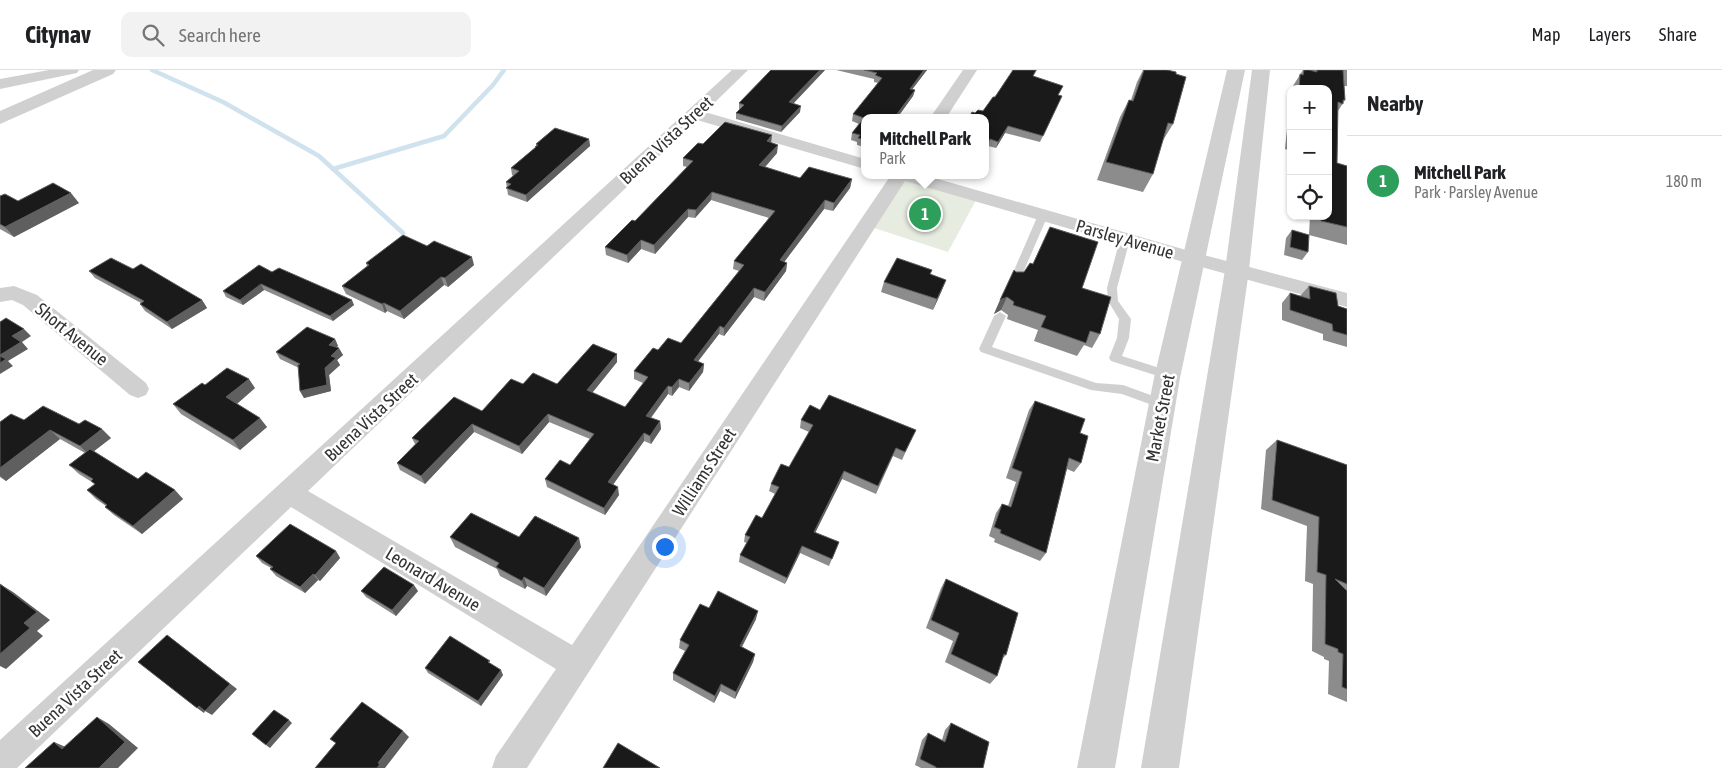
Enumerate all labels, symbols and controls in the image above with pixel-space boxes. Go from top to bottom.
search box [121,12,471,57]
text: Citynav [25,21,91,48]
icon: search [139,21,167,49]
text: Search here [179,24,261,46]
text: Map [1531,24,1560,45]
text: Layers [1588,24,1631,45]
text: Share [1659,24,1697,45]
map controls [1287,85,1332,220]
button: + [1287,85,1332,130]
street label: Buena Vista Street [615,91,717,189]
text: Nearby [1367,91,1423,115]
popup [861,114,989,179]
text: Mitchell Park [879,127,971,149]
button: − [1287,130,1332,175]
text: Park [879,149,906,167]
text: Mitchell Park [1414,161,1506,183]
text: 1 [1379,172,1387,190]
text: 180 m [1666,172,1702,190]
button: locate [1287,175,1332,220]
text: Park · Parsley Avenue [1414,183,1538,201]
pin: 1 [909,195,941,233]
street label: Parsley Avenue [1074,215,1176,263]
street label: Short Avenue [31,298,113,370]
street label: Buena Vista Street [320,368,422,466]
street label: Market Street [1141,372,1179,464]
street label: Williams Street [668,424,740,520]
your location [652,534,678,560]
street label: Leonard Avenue [382,543,484,615]
street label: Buena Vista Street [24,644,126,742]

